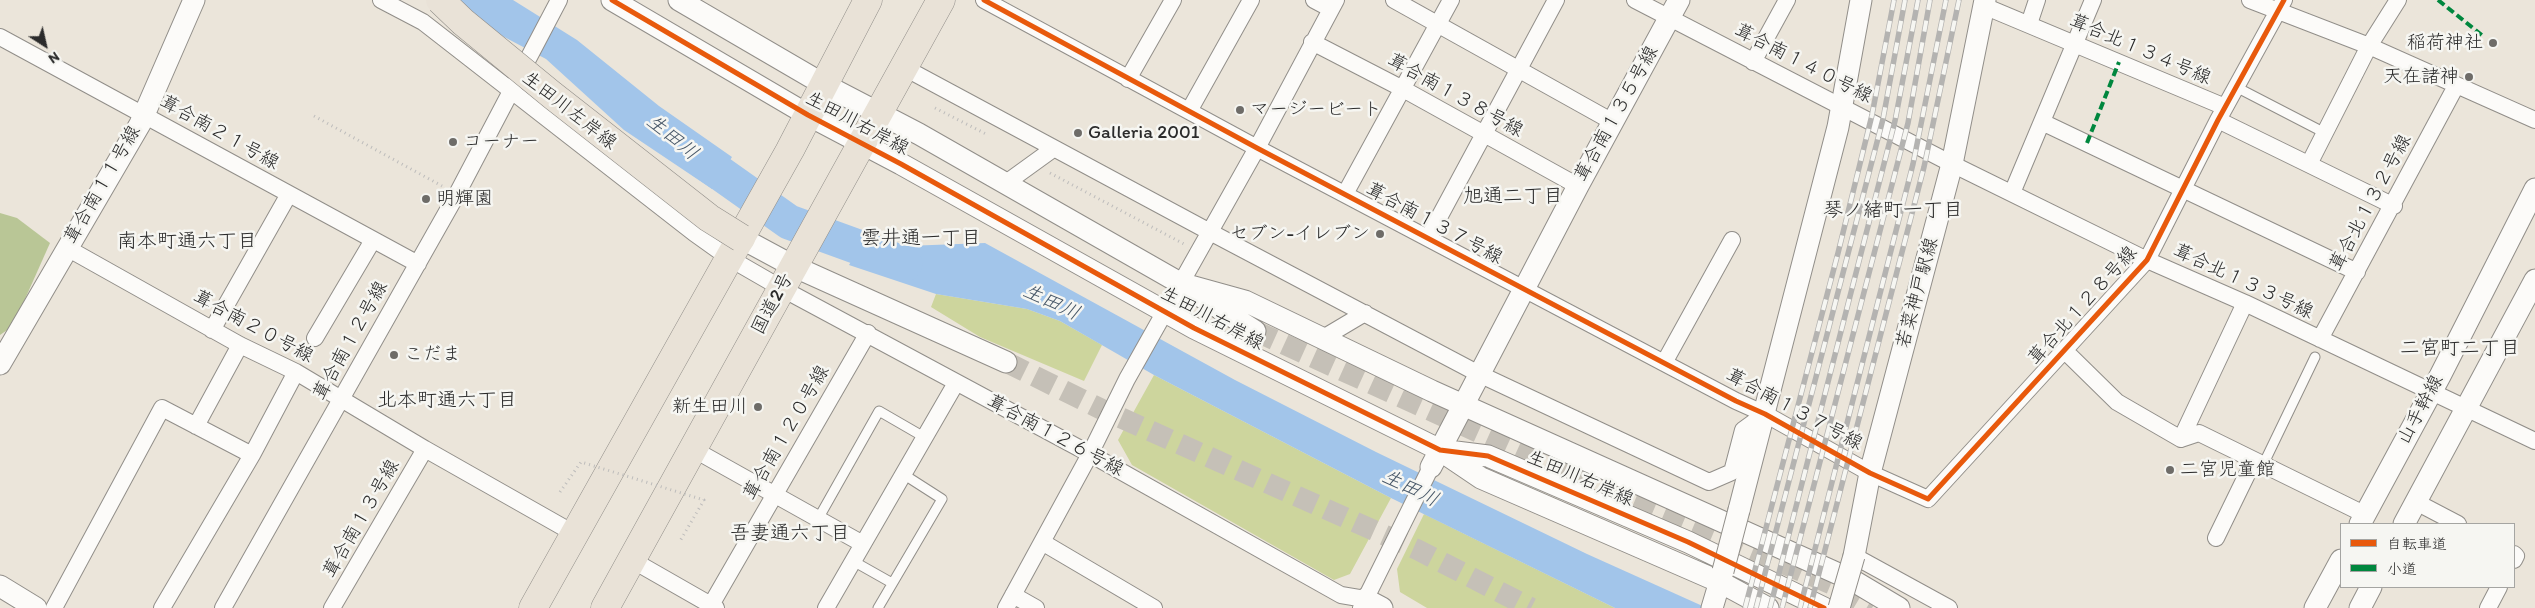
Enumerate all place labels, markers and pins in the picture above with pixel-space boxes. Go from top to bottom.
place label: 稲荷神社 [2407,32,2483,54]
marker: 稲荷神社 [2487,37,2499,49]
place label: 天在諸神 [2383,66,2459,88]
marker: 天在諸神 [2463,71,2475,83]
place label: マージービート [1250,99,1382,121]
marker: マージービート [1234,104,1246,116]
place label: Galleria 2001 [1088,122,1200,144]
marker: Galleria 2001 [1072,127,1084,139]
place label: コーナー [463,131,539,153]
marker: コーナー [447,136,459,148]
place label: 明輝園 [436,188,493,210]
marker: 明輝園 [420,193,432,205]
place label: セブン-イレブン [1229,223,1370,245]
marker: セブン-イレブン [1374,228,1386,240]
place label: こだま [404,344,461,366]
marker: こだま [388,349,400,361]
place label: 新生田川 [672,396,748,418]
marker: 新生田川 [752,401,764,413]
place label: 二宮児童館 [2180,459,2275,481]
marker: 二宮児童館 [2164,464,2176,476]

